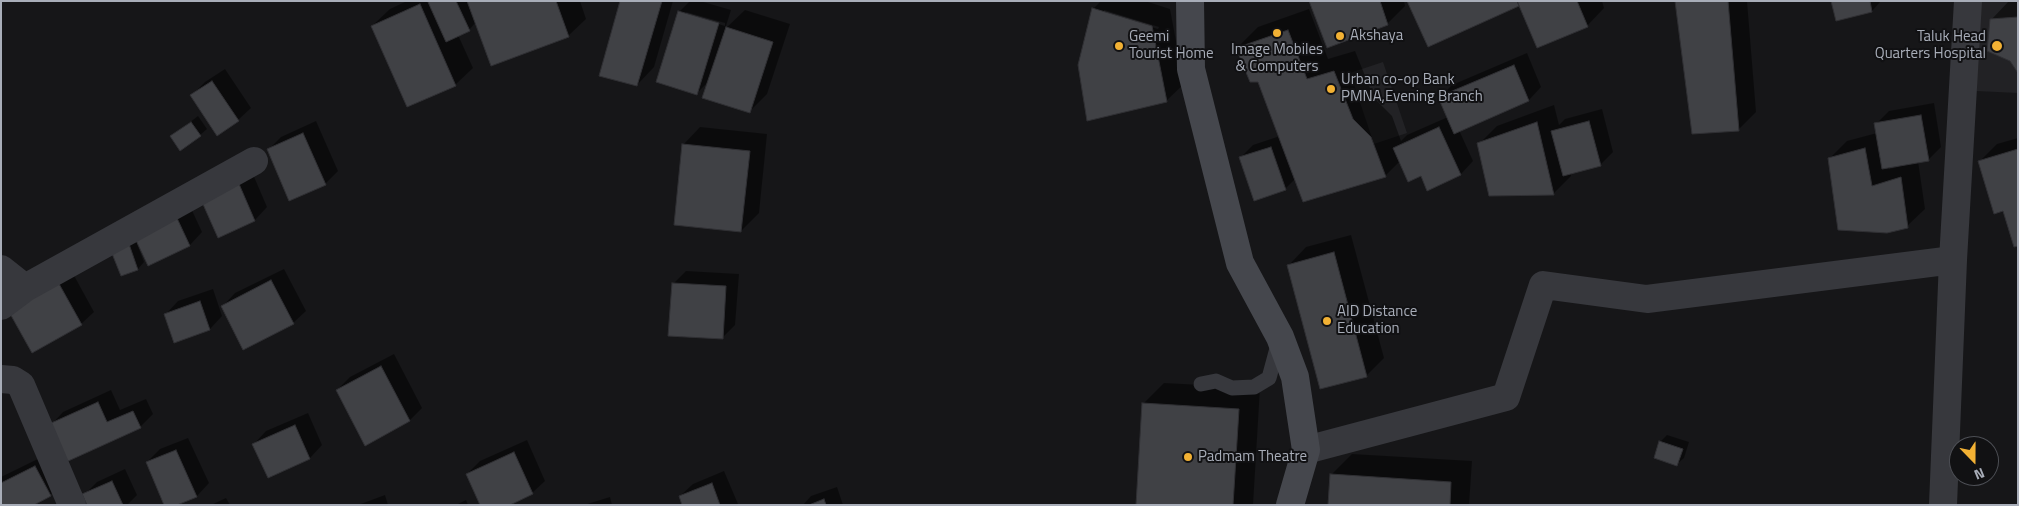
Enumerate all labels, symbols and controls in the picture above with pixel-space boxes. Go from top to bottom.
marker: Image Mobiles & Computers [1271,27,1283,39]
place label: Akshaya [1350,27,1403,45]
place label: Geemi Tourist Home [1129,28,1214,63]
place label: Taluk Head Quarters Hospital [1875,28,1986,63]
marker: Akshaya [1334,30,1346,42]
marker: Taluk Head Quarters Hospital [1990,39,2004,53]
marker: Geemi Tourist Home [1113,40,1125,52]
place label: Image Mobiles & Computers [1231,41,1323,76]
place label: Urban co-op Bank PMNA,Evening Branch [1341,71,1483,106]
marker: Urban co-op Bank PMNA,Evening Branch [1325,83,1337,95]
place label: AID Distance Education [1337,303,1417,338]
marker: AID Distance Education [1321,315,1333,327]
north arrow [1949,436,1999,486]
place label: Padmam Theatre [1198,448,1307,466]
marker: Padmam Theatre [1182,451,1194,463]
text: N [1971,463,1988,486]

